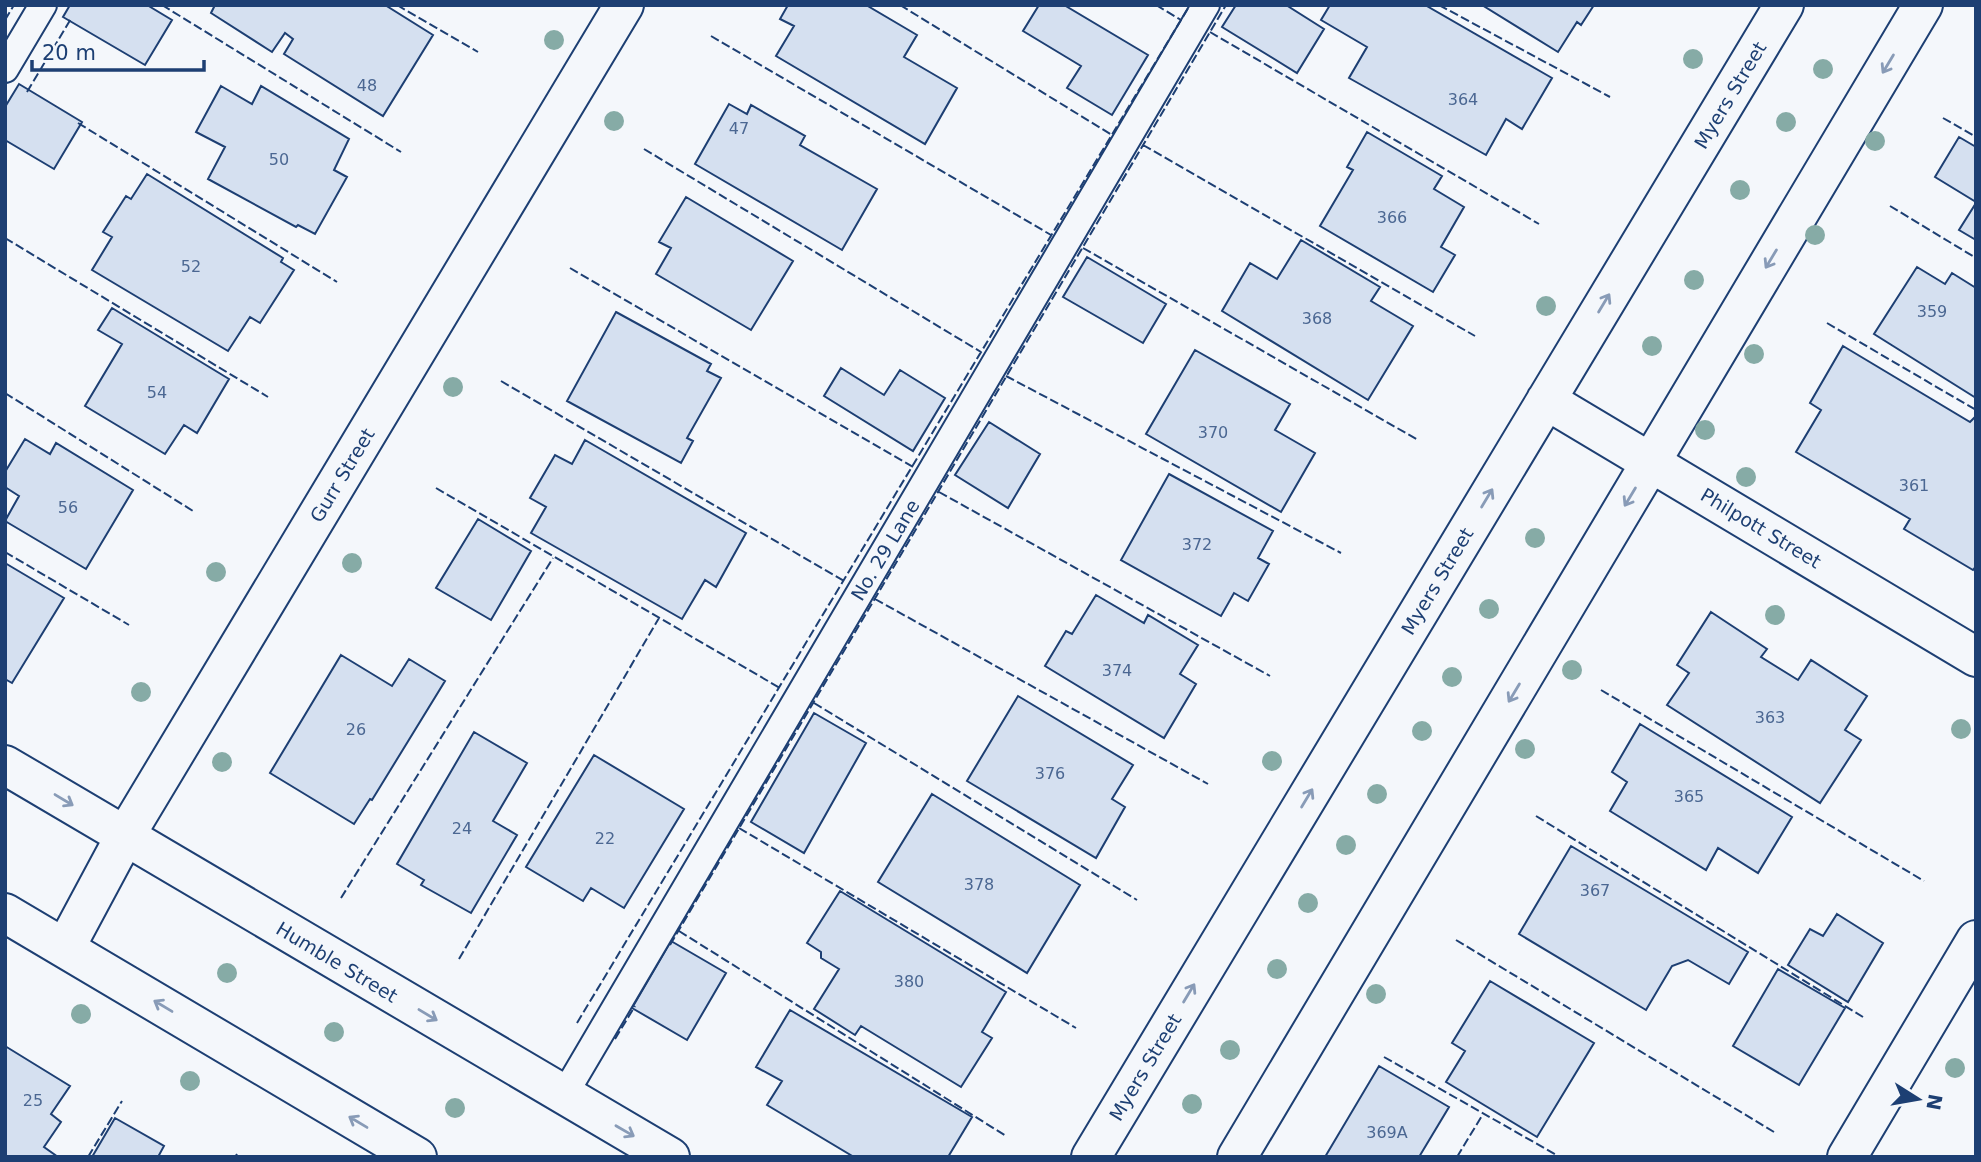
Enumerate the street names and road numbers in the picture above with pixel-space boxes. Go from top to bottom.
street label: Myers Street [1689,38,1771,152]
street label: Gurr Street [305,424,379,526]
street label: Philpott Street [1697,483,1825,573]
street label: No. 29 Lane [846,496,924,604]
street label: Myers Street [1396,524,1478,638]
street label: Humble Street [272,917,402,1007]
street label: Myers Street [1104,1010,1186,1124]

